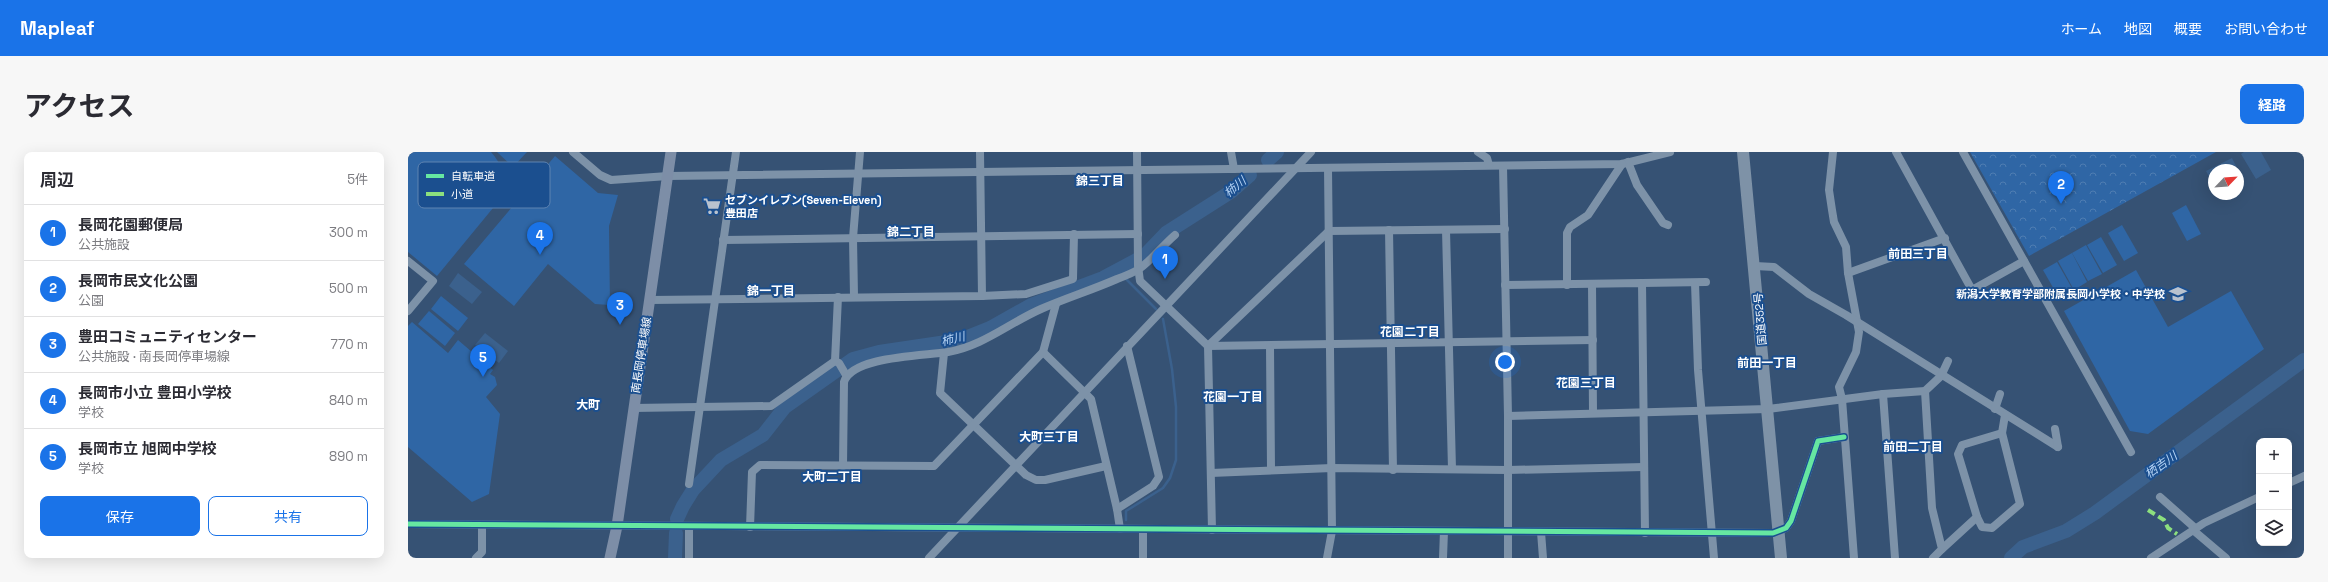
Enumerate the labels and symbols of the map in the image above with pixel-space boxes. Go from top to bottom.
legend [418,162,550,208]
north arrow [2208,164,2244,200]
text: 自転車道 [451,169,495,183]
pin: 2 [2048,171,2074,204]
water label: 柿川 [1221,172,1251,201]
district label: 錦三丁目 [1075,173,1124,189]
text: 小道 [451,187,473,201]
place label: セブンイレブン(Seven-Eleven) 豊田店 [725,193,882,220]
supermarket icon: セブンイレブン(Seven-Eleven) 豊田店 [702,196,722,216]
pin: 4 [527,222,553,255]
district label: 錦二丁目 [886,224,935,240]
pin: 1 [1152,246,1178,279]
district label: 前田三丁目 [1888,246,1948,262]
district label: 錦一丁目 [746,283,795,299]
school or university icon: 新潟大学教育学部附属長岡小学校・中学校 [2168,284,2188,304]
place label: 新潟大学教育学部附属長岡小学校・中学校 [1956,287,2165,301]
pin: 3 [607,292,633,325]
street label: 国道352号 [1751,292,1769,346]
street label: 南長岡停車場線 [628,316,654,394]
district label: 花園二丁目 [1380,324,1440,340]
water label: 柿川 [939,328,969,350]
pin: 5 [470,344,496,377]
your location [1495,352,1515,372]
district label: 前田一丁目 [1737,355,1797,371]
district label: 花園三丁目 [1556,375,1616,391]
district label: 花園一丁目 [1203,389,1263,405]
district label: 大町 [576,397,600,413]
district label: 大町三丁目 [1019,429,1079,445]
district label: 前田二丁目 [1883,439,1943,455]
water label: 栖吉川 [2142,447,2182,482]
district label: 大町二丁目 [802,469,862,485]

